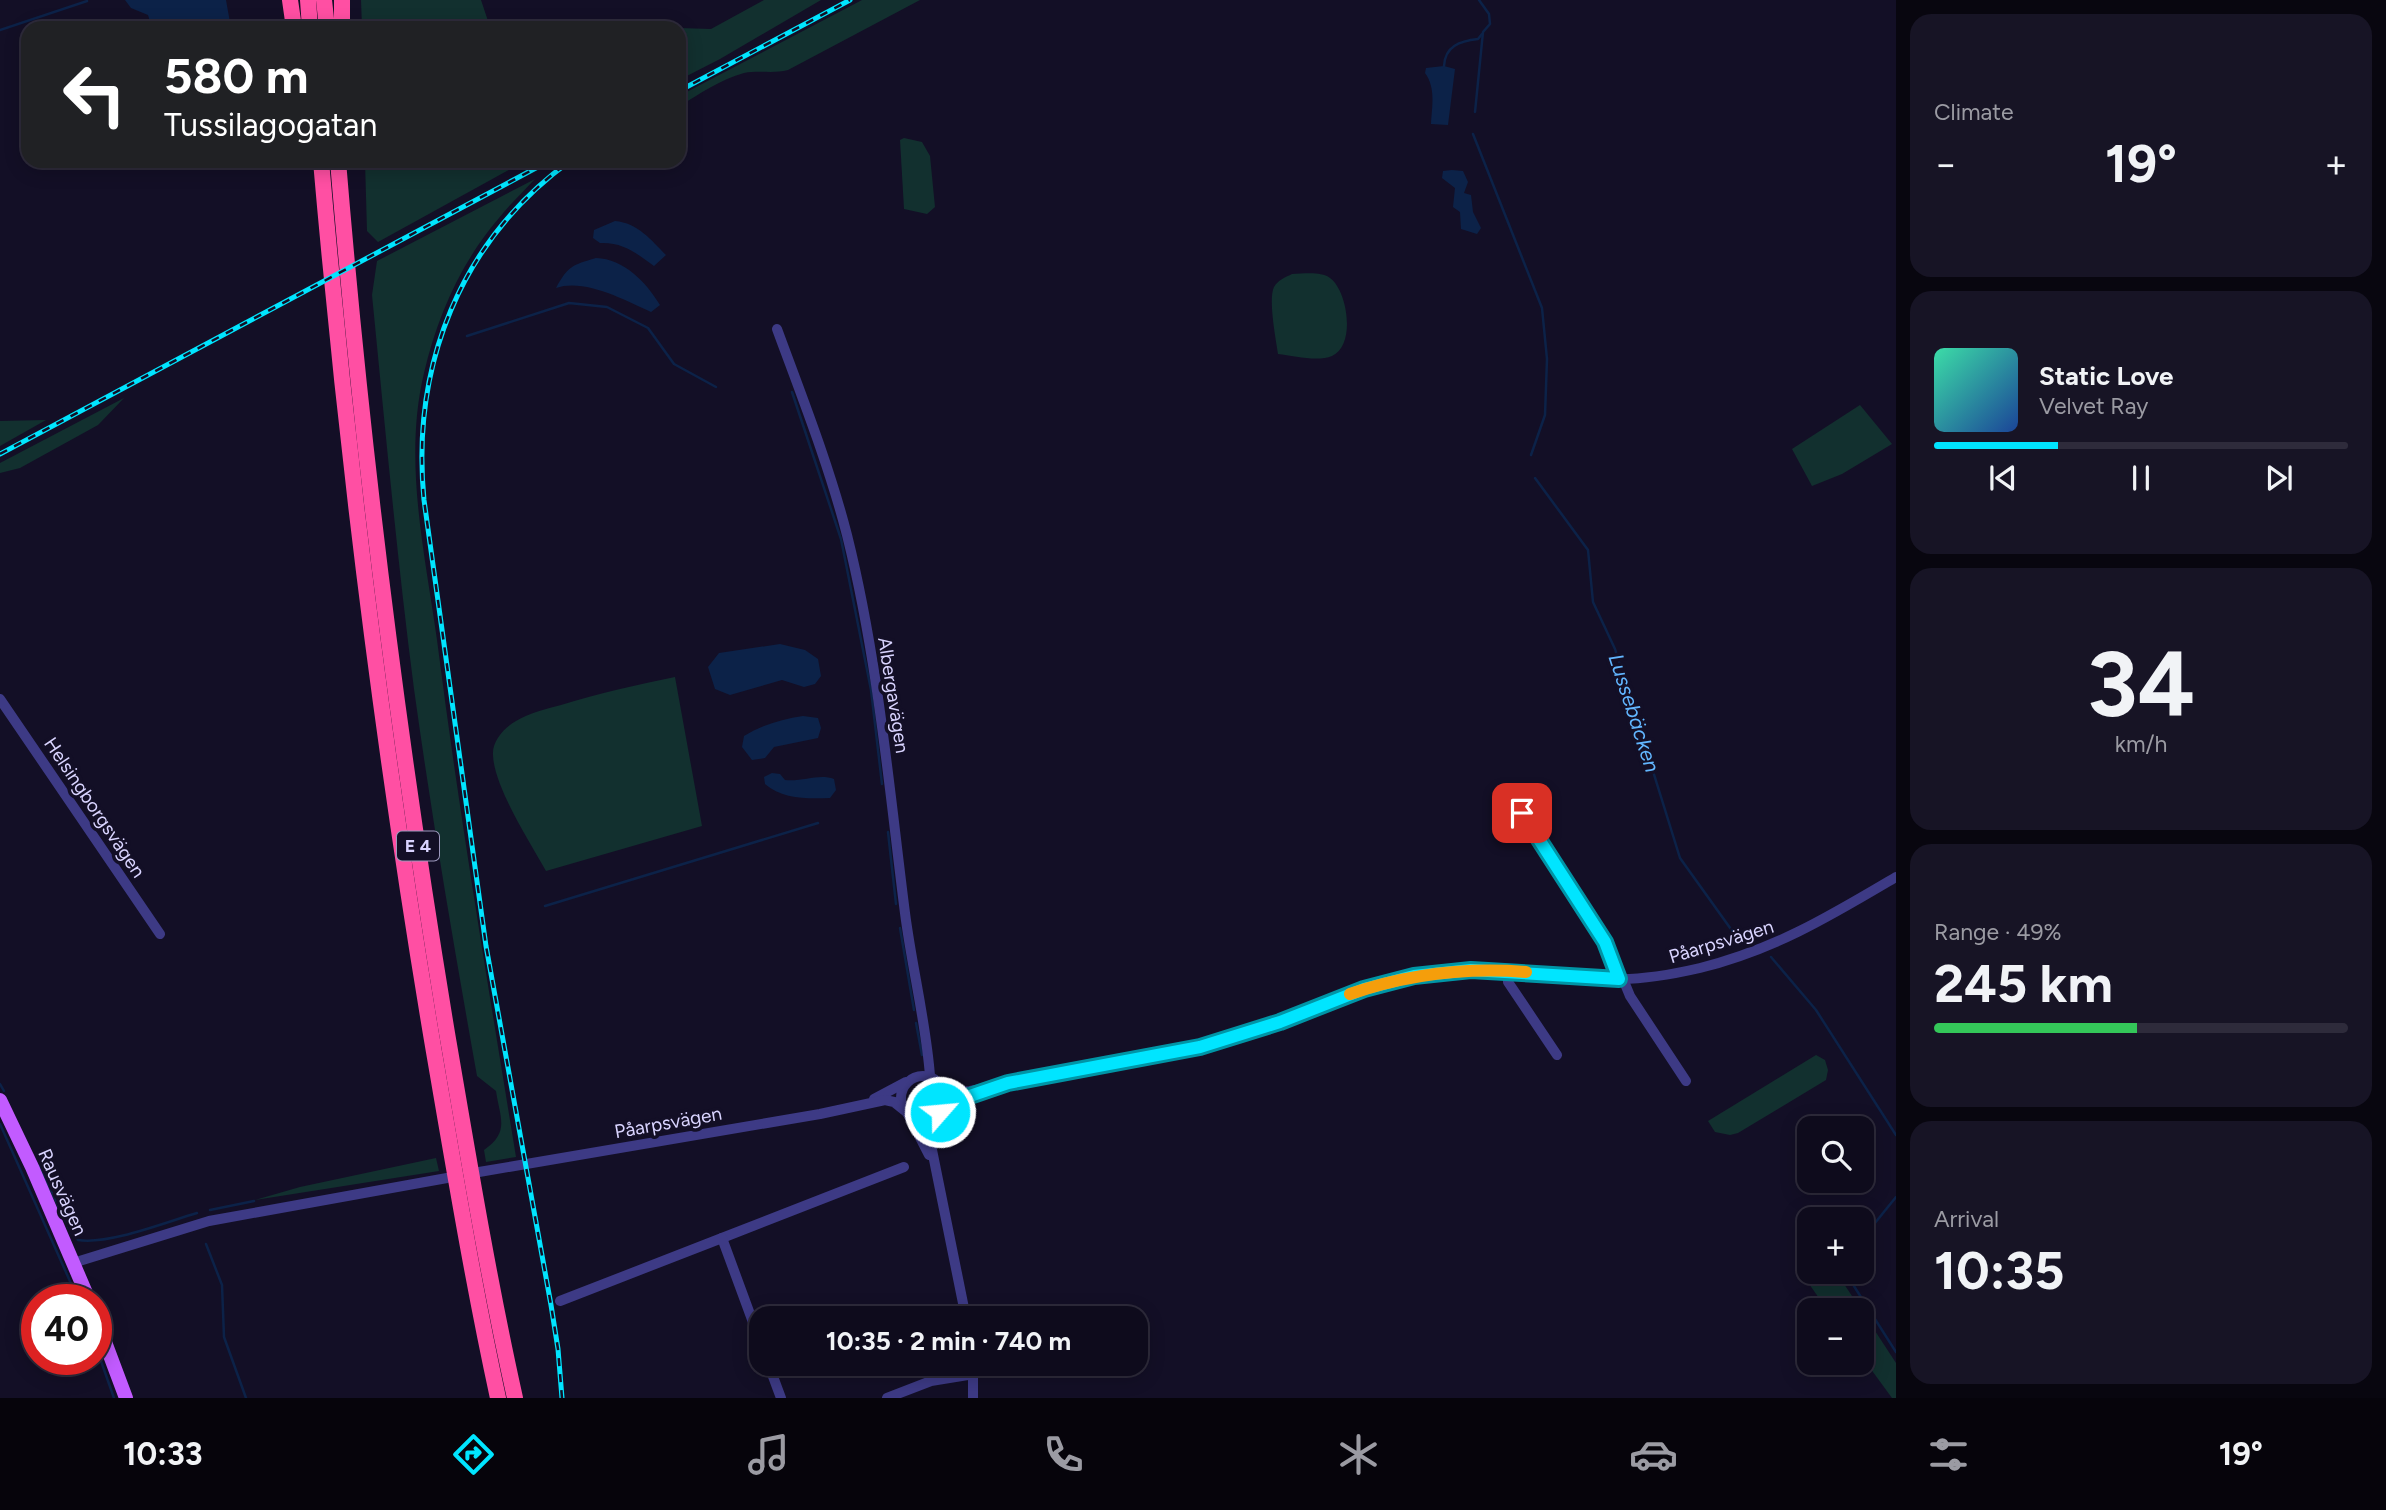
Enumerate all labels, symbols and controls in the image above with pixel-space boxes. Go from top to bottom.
text: 580 m [164,46,309,105]
icon: left [49,49,140,140]
text: Climate [1934,98,2013,126]
text: Tussilagogatan [164,106,377,144]
text: 19° [2105,133,2177,195]
text: − [1934,141,1958,187]
text: + [2324,141,2348,187]
text: Static Love [2039,360,2173,392]
text: Velvet Ray [2039,392,2148,420]
icon: previous [1984,459,2022,497]
icon: pause [2122,459,2160,497]
icon: next [2260,459,2298,497]
text: 34 [2087,630,2195,739]
street label: Albergavägen [873,635,914,755]
water label: Lussebäcken [1604,650,1665,776]
text: km/h [2115,730,2167,758]
street label: Helsingborgsvägen [39,733,150,882]
pin [1492,783,1552,843]
icon: arrive [1503,794,1541,832]
road number: E 4 [397,832,439,860]
street label: Påarpsvägen [1666,915,1776,968]
text: Range · 49% [1934,918,2062,946]
text: 245 km [1934,953,2113,1015]
position arrow [903,1075,977,1149]
street label: Påarpsvägen [613,1102,723,1143]
map controls [1797,1116,1874,1375]
button: search [1797,1116,1874,1193]
street label: Rausvägen [33,1145,92,1239]
text: Arrival [1934,1205,1999,1233]
button: + [1797,1207,1874,1284]
text: 10:35 [1934,1240,2064,1302]
speed limit sign: 40 [21,1284,112,1375]
button: − [1797,1298,1874,1375]
text: 10:35 · 2 min · 740 m [826,1325,1071,1357]
icon: directions [449,1430,498,1479]
icon: music [744,1430,793,1479]
icon: phone [1039,1430,1088,1479]
icon: climate [1334,1430,1383,1479]
icon: car [1629,1430,1678,1479]
icon: filters [1924,1430,1973,1479]
text: 10:33 [123,1435,202,1473]
text: 19° [2219,1435,2263,1473]

